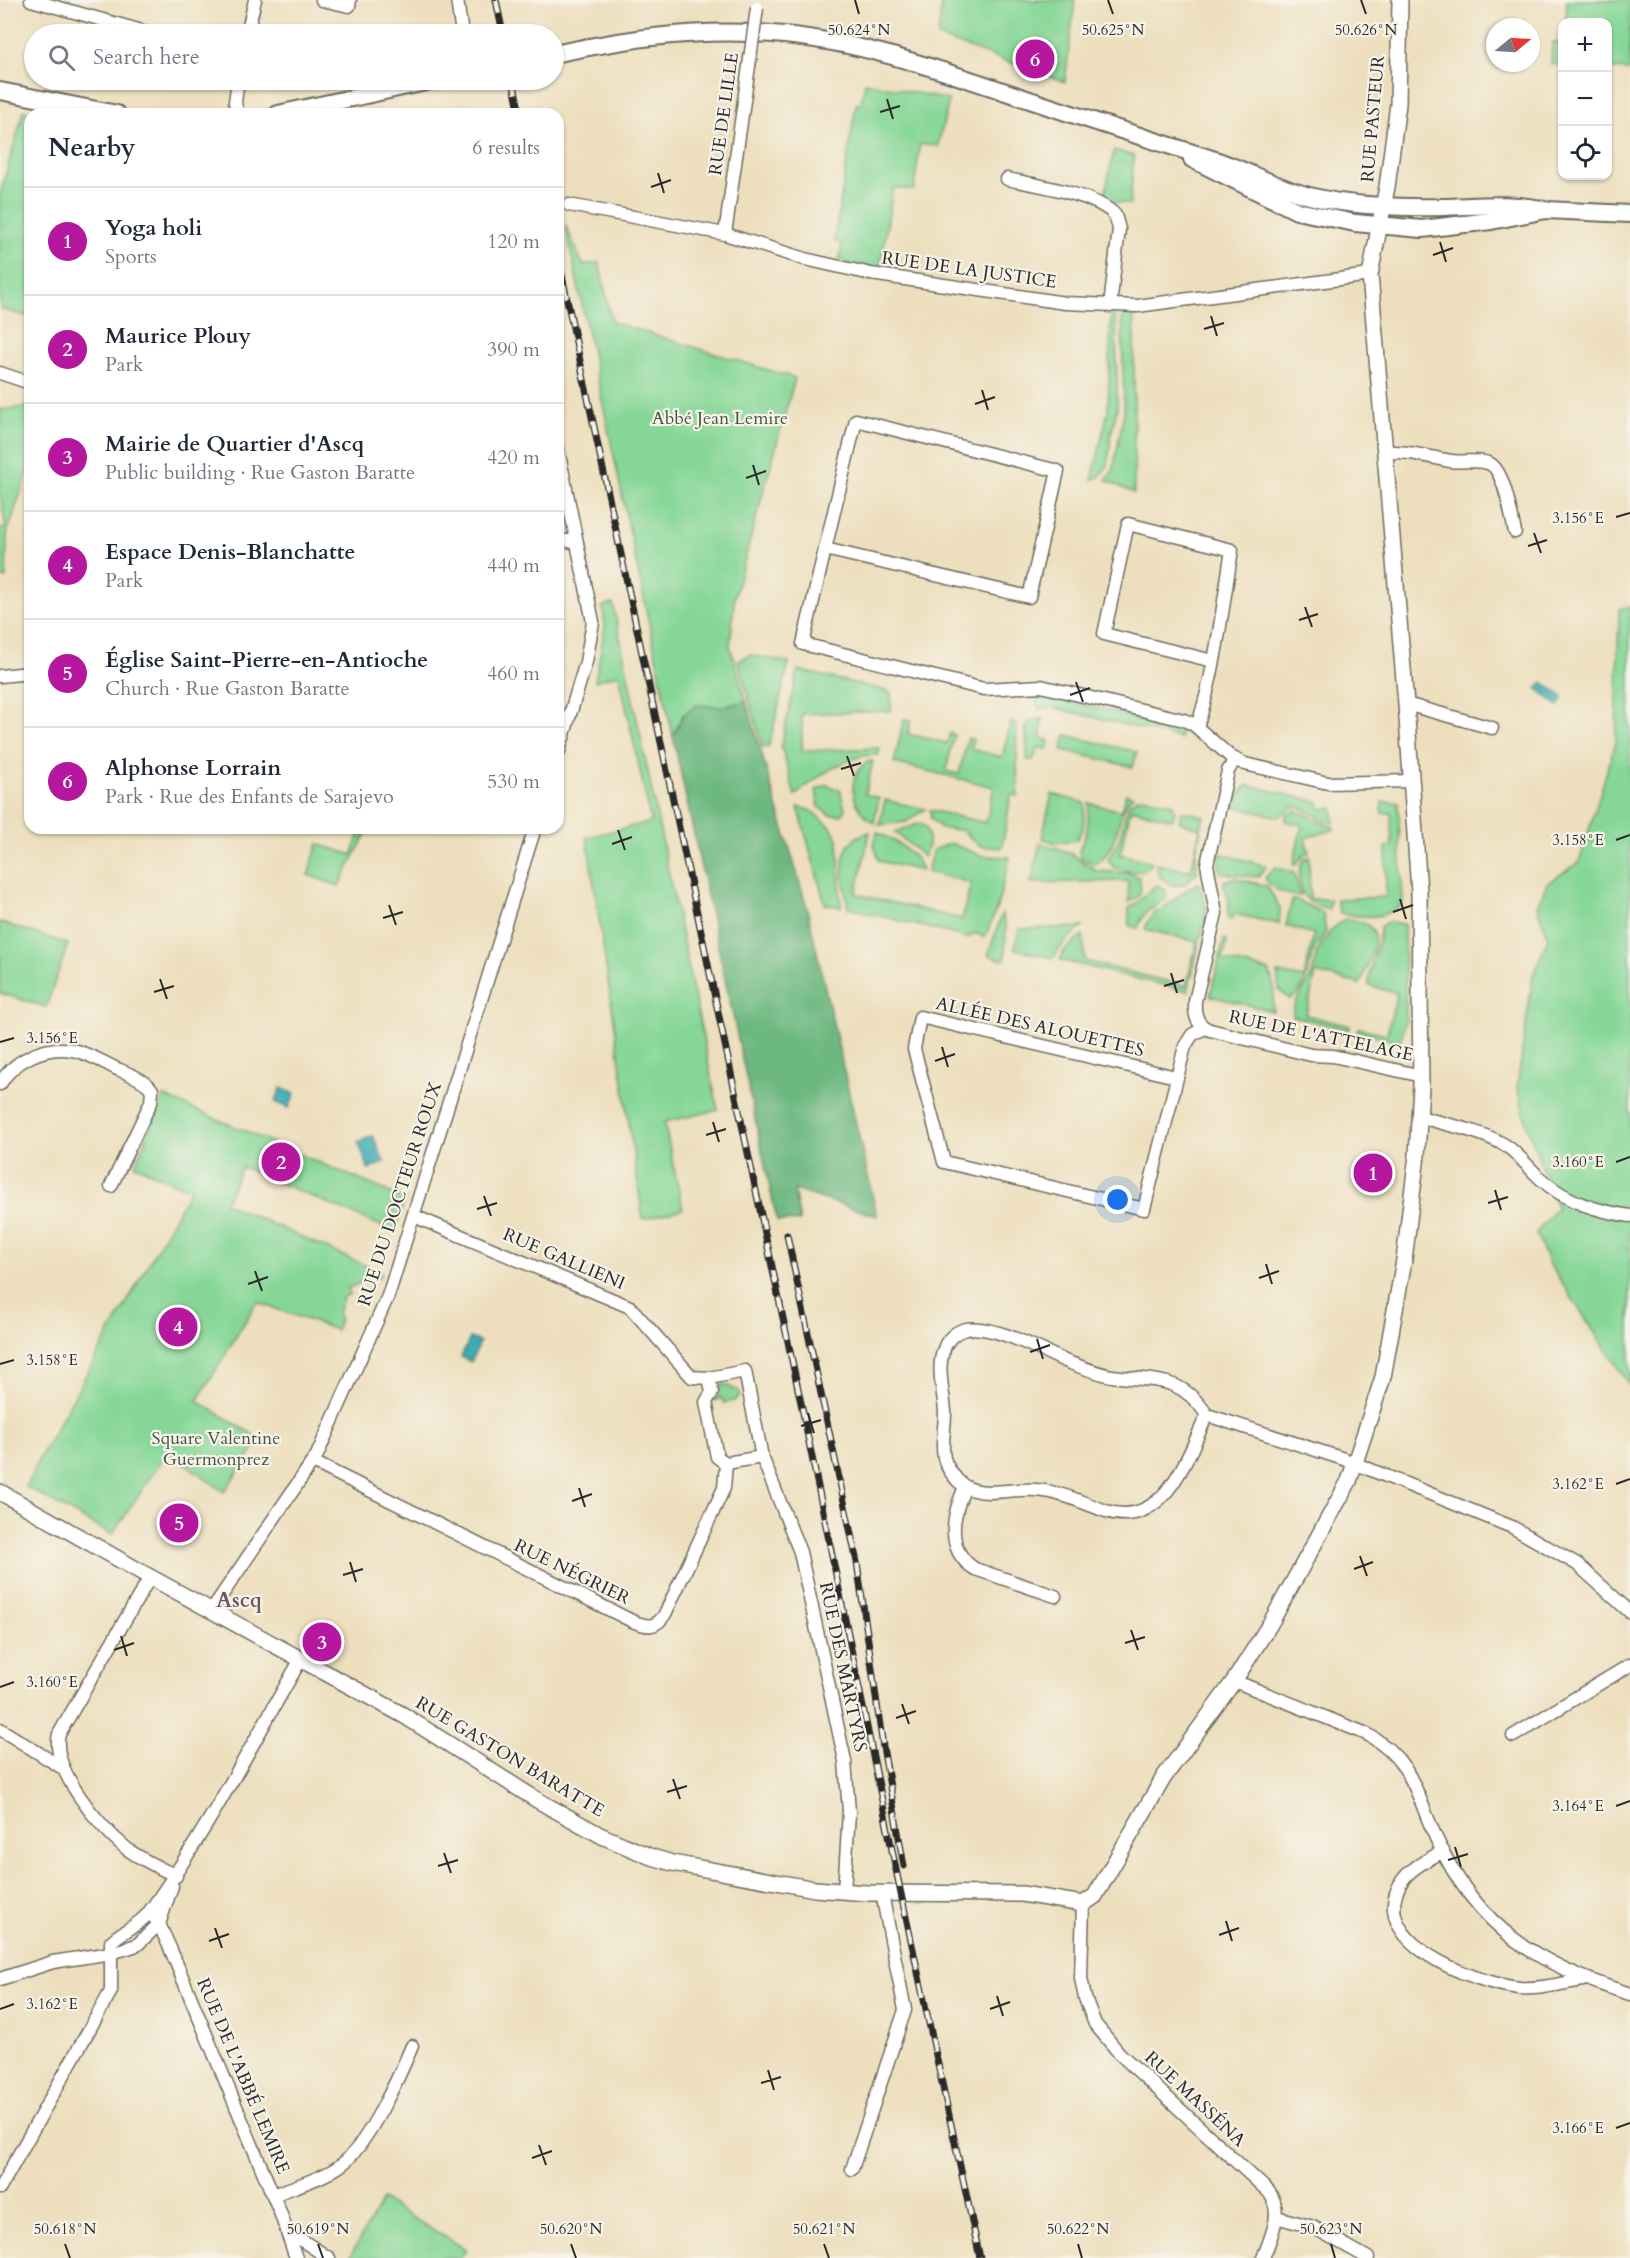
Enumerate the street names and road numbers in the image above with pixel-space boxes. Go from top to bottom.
street label: RUE DE LILLE [703,51,745,177]
street label: RUE PASTEUR [1355,54,1391,183]
street label: RUE DE LA JUSTICE [880,245,1058,295]
street label: ALLÉE DES ALOUETTES [934,991,1146,1063]
street label: RUE DE L'ATTELAGE [1226,1004,1416,1068]
street label: RUE DU DOCTEUR ROUX [352,1078,448,1309]
street label: RUE GALLIENI [499,1222,629,1296]
street label: RUE NÉGRIER [510,1533,635,1611]
street label: RUE DES MARTYRS [813,1580,873,1754]
street label: RUE GASTON BARATTE [411,1691,609,1823]
street label: RUE DE L'ABBÉ LEMIRE [190,1974,296,2178]
street label: RUE MASSÉNA [1139,2045,1251,2153]

